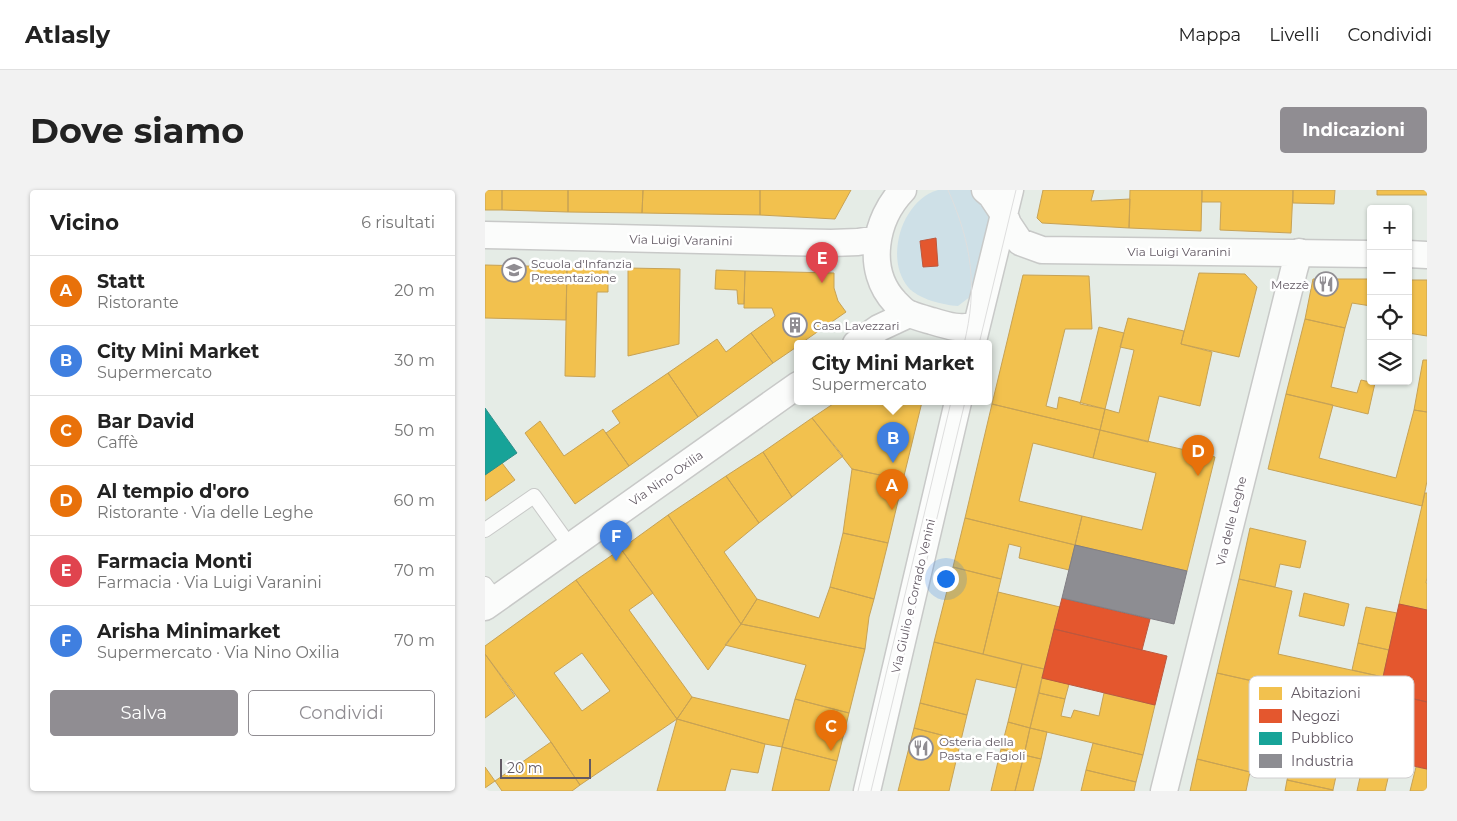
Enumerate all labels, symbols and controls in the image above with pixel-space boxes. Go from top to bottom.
text: Atlasly [25,20,110,49]
text: Mappa [1178,24,1241,46]
text: Livelli [1269,24,1320,46]
text: Condividi [1348,24,1432,46]
button: Indicazioni [1280,107,1427,153]
text: Dove siamo [30,109,244,152]
map controls [1367,205,1412,385]
button: + [1367,205,1412,250]
text: Vicino [50,210,119,235]
text: 6 risultati [361,213,435,232]
street label: Via Luigi Varanini [629,232,733,248]
pin: E [806,242,838,283]
street label: Via Luigi Varanini [1127,244,1231,259]
button: − [1367,250,1412,295]
place label: Scuola d'Infanzia Presentazione [531,256,632,285]
school or university icon: Scuola d'Infanzia Presentazione [501,257,527,283]
text: Statt [97,270,145,293]
restaurant icon: Mezzè [1313,271,1339,297]
place label: Mezzè [1271,277,1309,292]
text: A [60,281,72,300]
text: 20 m [394,281,435,300]
text: Ristorante [97,293,179,312]
button: locate [1367,295,1412,340]
building icon: Casa Lavezzari [782,312,808,338]
place label: Casa Lavezzari [813,318,899,333]
text: City Mini Market [97,340,259,363]
popup [794,340,992,405]
button: layers [1367,340,1412,385]
text: B [60,351,72,370]
text: 30 m [394,351,435,370]
text: City Mini Market [812,352,974,375]
text: Supermercato [97,363,212,382]
text: Supermercato [812,375,927,394]
text: Bar David [97,410,194,433]
text: C [60,421,72,440]
text: 50 m [394,421,435,440]
pin: B [877,422,909,463]
text: Caffè [97,433,138,452]
pin: D [1182,435,1214,476]
street label: Via Nino Oxilia [626,447,706,509]
pin: A [876,469,908,510]
street label: Via delle Leghe [1213,475,1249,567]
text: Al tempio d'oro [97,480,249,503]
text: D [59,491,73,510]
text: 60 m [393,491,435,510]
text: Ristorante · Via delle Leghe [97,503,313,522]
street label: Via Giulio e Corrado Venini [888,517,938,675]
pin: F [600,520,632,561]
text: Farmacia Monti [97,550,252,573]
text: E [61,561,71,580]
text: 70 m [394,561,435,580]
your location [933,566,959,592]
text: Farmacia · Via Luigi Varanini [97,573,322,592]
text: Arisha Minimarket [97,620,280,643]
text: F [61,631,71,650]
text: 70 m [394,631,435,650]
text: Supermercato · Via Nino Oxilia [97,643,340,662]
legend [1249,676,1414,778]
text: Abitazioni [1291,684,1361,702]
button: Salva [50,690,238,736]
button: Condividi [248,690,435,736]
text: Negozi [1291,707,1340,725]
pin: C [815,710,847,751]
text: Pubblico [1291,729,1354,747]
place label: Osteria della Pasta e Fagioli [939,734,1025,763]
restaurant icon: Osteria della Pasta e Fagioli [908,735,934,761]
text: Industria [1291,752,1354,770]
scale bar [500,756,591,779]
text: 20 m [507,759,543,777]

